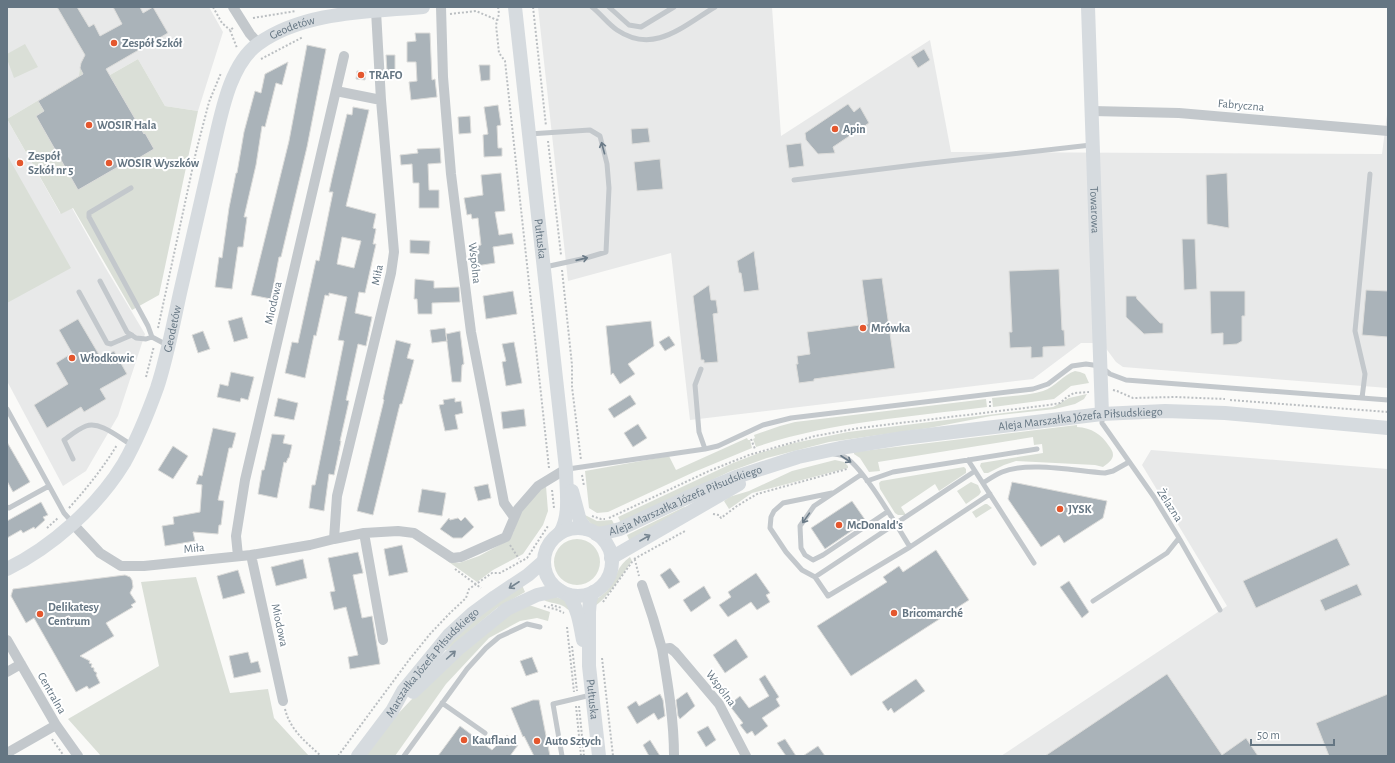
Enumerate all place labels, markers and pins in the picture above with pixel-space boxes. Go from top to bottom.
place label: Zespół Szkół [122,37,183,49]
marker: Zespół Szkół [109,38,119,48]
place label: TRAFO [369,69,403,81]
marker: TRAFO [356,70,366,80]
place label: WOSIR Hala [97,119,157,131]
marker: WOSIR Hala [84,120,94,130]
place label: Apin [843,123,866,135]
marker: Apin [830,124,840,134]
place label: Zespół Szkół nr 5 [28,150,73,176]
place label: WOSIR Wyszków [117,157,200,170]
marker: Zespół Szkół nr 5 [15,158,25,168]
marker: WOSIR Wyszków [104,158,114,168]
place label: Mrówka [871,322,911,334]
marker: Mrówka [858,323,868,333]
place label: Włodkowic [80,352,135,364]
marker: Włodkowic [67,353,77,363]
place label: JYSK [1068,503,1093,515]
marker: JYSK [1055,504,1065,514]
place label: McDonald's [847,519,903,531]
marker: McDonald's [834,520,844,530]
place label: Delikatesy Centrum [48,601,99,627]
place label: Bricomarché [902,607,963,619]
marker: Bricomarché [889,608,899,618]
marker: Delikatesy Centrum [35,609,45,619]
place label: Kaufland [472,734,517,746]
marker: Kaufland [459,735,469,745]
place label: Auto Sztych [545,735,601,748]
marker: Auto Sztych [532,736,542,746]

